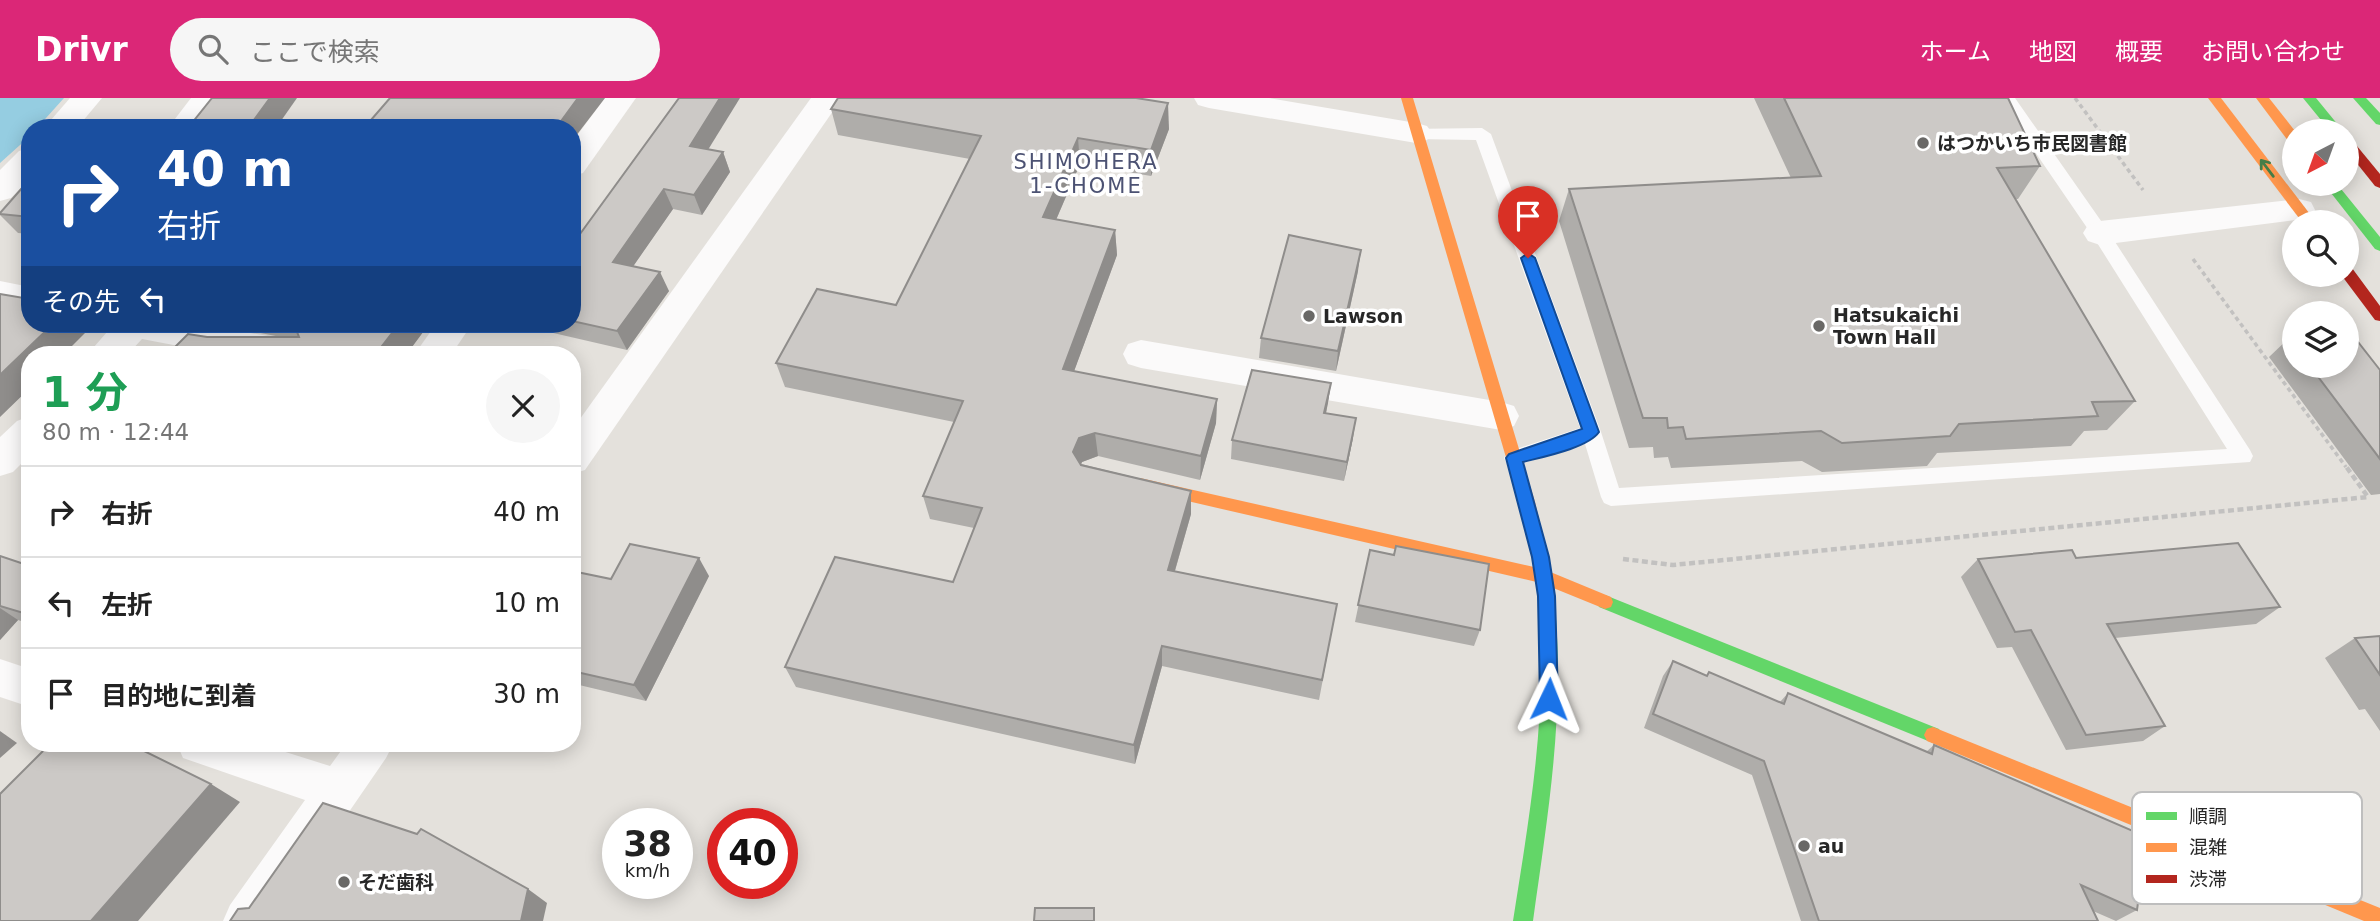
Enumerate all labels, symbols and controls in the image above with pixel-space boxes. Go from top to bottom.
search box [170,18,660,81]
text: Drivr [35,30,128,69]
icon: search [194,30,232,68]
text: ここで検索 [250,37,380,67]
text: ホーム [1920,38,1991,66]
text: 地図 [2029,38,2077,66]
text: 概要 [2115,38,2163,66]
text: お問い合わせ [2201,38,2345,66]
north arrow [2282,119,2359,196]
map controls [2282,119,2359,378]
place label: はつかいち市民図書館 [1937,132,2127,154]
marker: はつかいち市民図書館 [1915,135,1931,151]
text: 40 m [157,141,293,198]
icon: right [42,147,133,238]
district label: SHIMOHERA 1-CHOME [1013,150,1159,198]
one-way arrow [2260,159,2275,178]
pin [1498,186,1558,258]
icon: arrive [1509,197,1547,235]
text: 右折 [157,207,221,245]
button: search [2282,210,2359,287]
icon: left [134,280,172,318]
text: その先 [42,287,120,317]
button: layers [2282,301,2359,378]
place label: Hatsukaichi Town Hall [1833,304,1959,348]
place label: Lawson [1323,305,1403,327]
marker: Lawson [1301,308,1317,324]
marker: Hatsukaichi Town Hall [1811,318,1827,334]
text: 1 分 [42,368,128,417]
button: close [486,369,560,443]
text: 80 m · 12:44 [42,419,189,445]
icon: right [42,493,80,531]
text: 40 m [493,497,560,527]
text: 右折 [101,499,153,529]
icon: left [42,584,80,622]
text: 10 m [493,588,560,618]
text: 左折 [101,590,153,620]
position arrow [1512,662,1586,736]
icon: arrive [42,675,80,713]
text: 30 m [493,679,560,709]
text: 目的地に到着 [101,681,257,711]
legend [2132,792,2362,904]
text: 順調 [2189,805,2227,827]
speed limit sign: 40 [707,808,798,899]
text: 38 [623,824,672,864]
place label: au [1818,835,1844,857]
text: 混雑 [2189,836,2227,858]
marker: au [1796,838,1812,854]
text: km/h [625,860,670,881]
text: 渋滞 [2189,868,2227,890]
place label: そだ歯科 [358,871,434,893]
marker: そだ歯科 [336,874,352,890]

